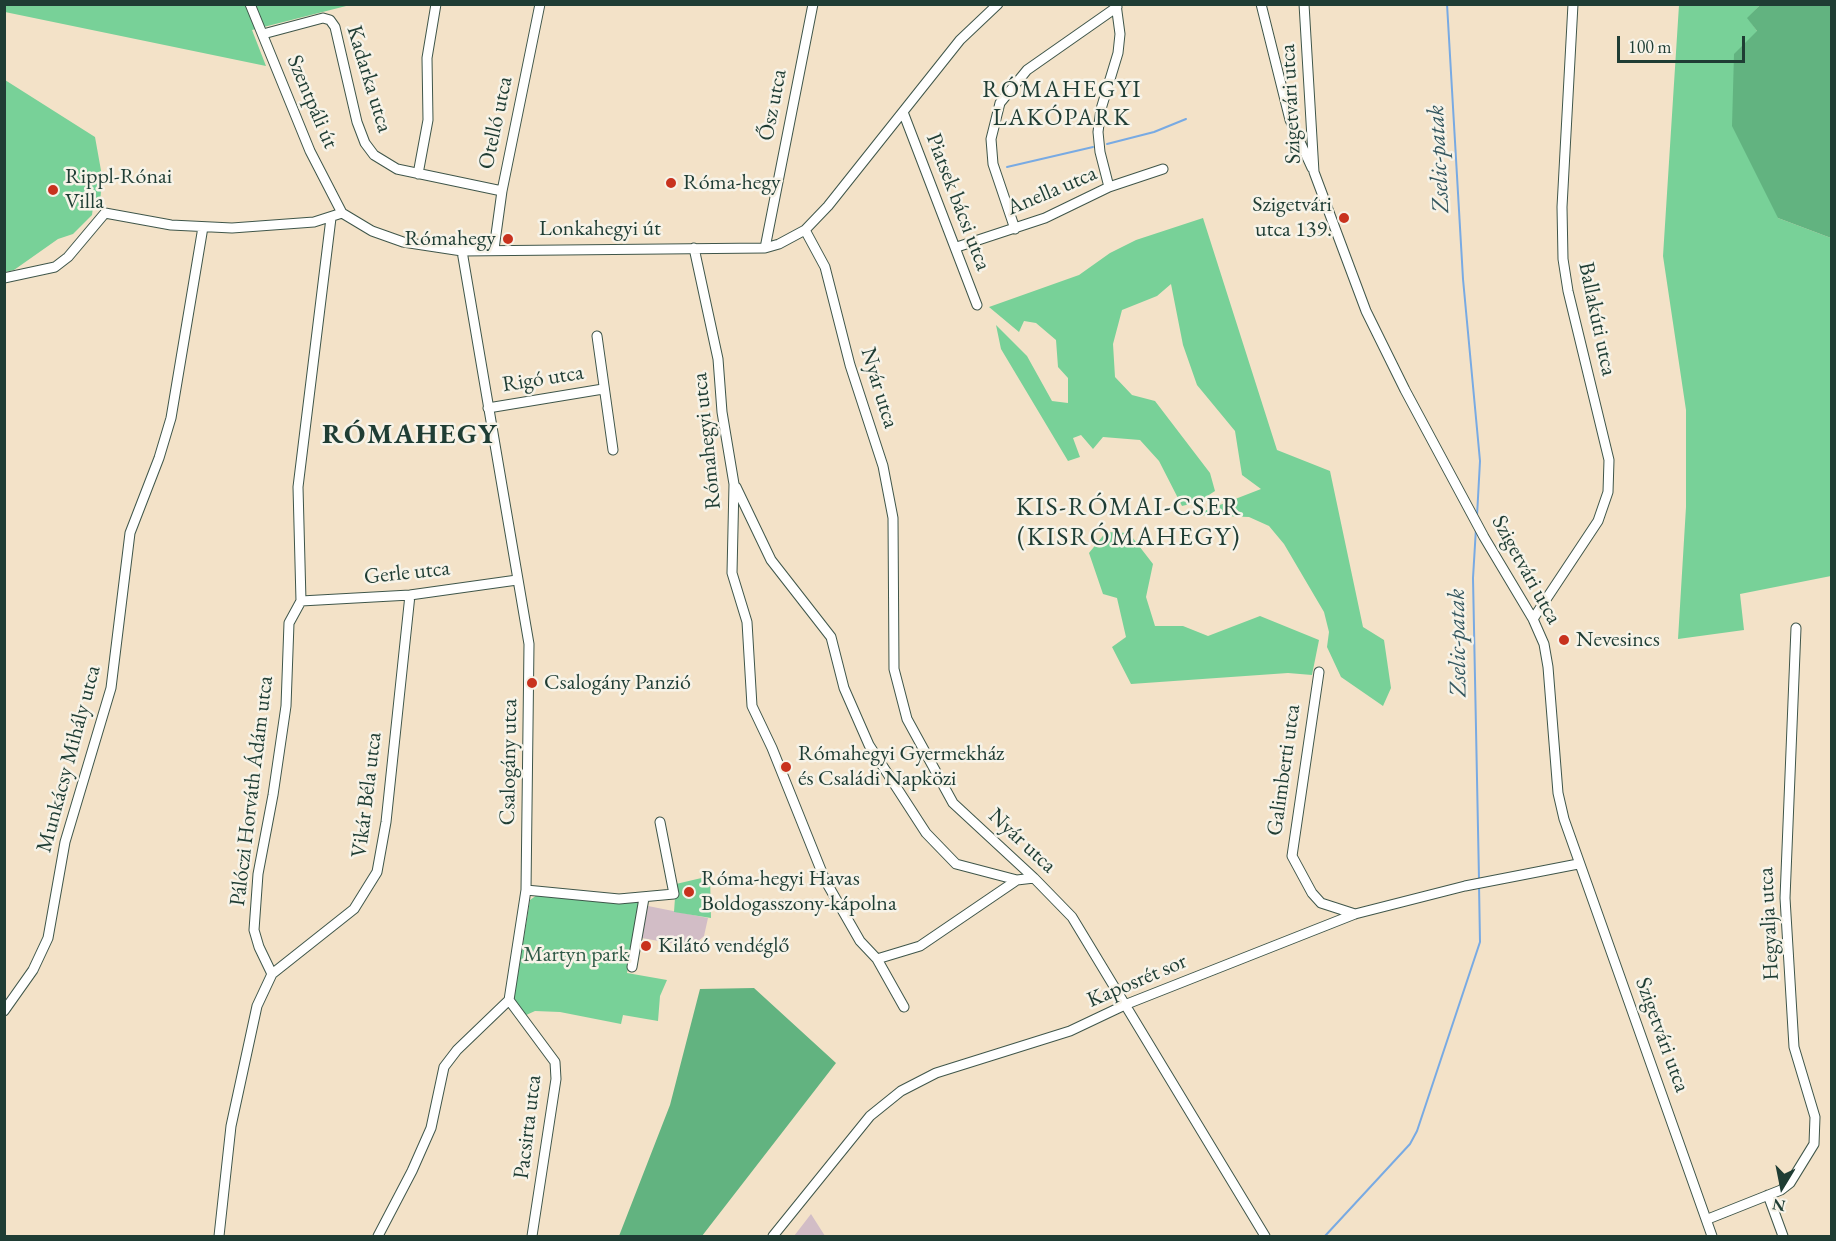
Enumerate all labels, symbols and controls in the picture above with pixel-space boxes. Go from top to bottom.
street label: Kadarka utca [340,22,398,136]
scale bar [1620,24,1748,62]
text: 100 m [1628,35,1672,58]
street label: Szigetvári utca [1275,43,1307,165]
street label: Szentpáli út [281,51,343,153]
street label: Ősz utca [753,67,793,143]
street label: Otelló utca [473,74,519,172]
district label: RÓMAHEGYI LAKÓPARK [982,76,1142,132]
water label: Zselic-patak [1422,104,1456,214]
street label: Piatsek bácsi utca [920,130,996,274]
street label: Anella utca [1003,160,1101,222]
place label: Rippl-Rónai Villa [65,164,172,216]
place label: Róma-hegy [683,170,781,196]
marker: Róma-hegy [664,176,678,190]
marker: Rippl-Rónai Villa [46,183,60,197]
place label: Szigetvári utca 139. [1252,192,1332,243]
marker: Szigetvári utca 139. [1337,211,1351,225]
street label: Lonkahegyi út [539,216,661,242]
place label: Rómahegy [404,226,496,252]
marker: Rómahegy [501,232,515,246]
street label: Ballakúti utca [1572,260,1622,378]
street label: Nyár utca [854,344,904,432]
street label: Rigó utca [501,360,585,398]
street label: Rómahegyi utca [687,371,727,511]
district label: RÓMAHEGY [322,418,498,452]
district label: KIS-RÓMAI-CSER (KISRÓMAHEGY) [1016,492,1242,554]
street label: Szigetvári utca [1485,511,1567,629]
street label: Gerle utca [363,555,451,591]
water label: Zselic-patak [1443,589,1473,697]
place label: Nevesincs [1576,627,1660,653]
marker: Nevesincs [1557,633,1571,647]
street label: Munkácsy Mihály utca [31,663,107,855]
place label: Csalogány Panzió [544,670,691,696]
street label: Pálóczi Horváth Ádám utca [225,674,279,908]
marker: Csalogány Panzió [525,676,539,690]
street label: Csalogány utca [495,698,523,826]
street label: Galimberti utca [1262,703,1306,837]
street label: Vikár Béla utca [346,731,388,859]
place label: Rómahegyi Gyermekház és Családi Napközi [798,741,1004,792]
marker: Rómahegyi Gyermekház és Családi Napközi [779,760,793,774]
street label: Nyár utca [983,803,1061,879]
place label: Róma-hegyi Havas Boldogasszony-kápolna [701,866,897,918]
street label: Hegyalja utca [1753,867,1785,981]
marker: Róma-hegyi Havas Boldogasszony-kápolna [682,885,696,899]
place label: Kilátó vendéglő [658,933,789,959]
marker: Kilátó vendéglő [639,939,653,953]
park label: Martyn park [523,942,629,968]
street label: Kaposrét sor [1083,948,1191,1014]
street label: Szigetvári utca [1629,974,1695,1096]
street label: Pacsirta utca [509,1073,547,1181]
north arrow [1752,1157,1812,1217]
text: N [1771,1194,1787,1217]

